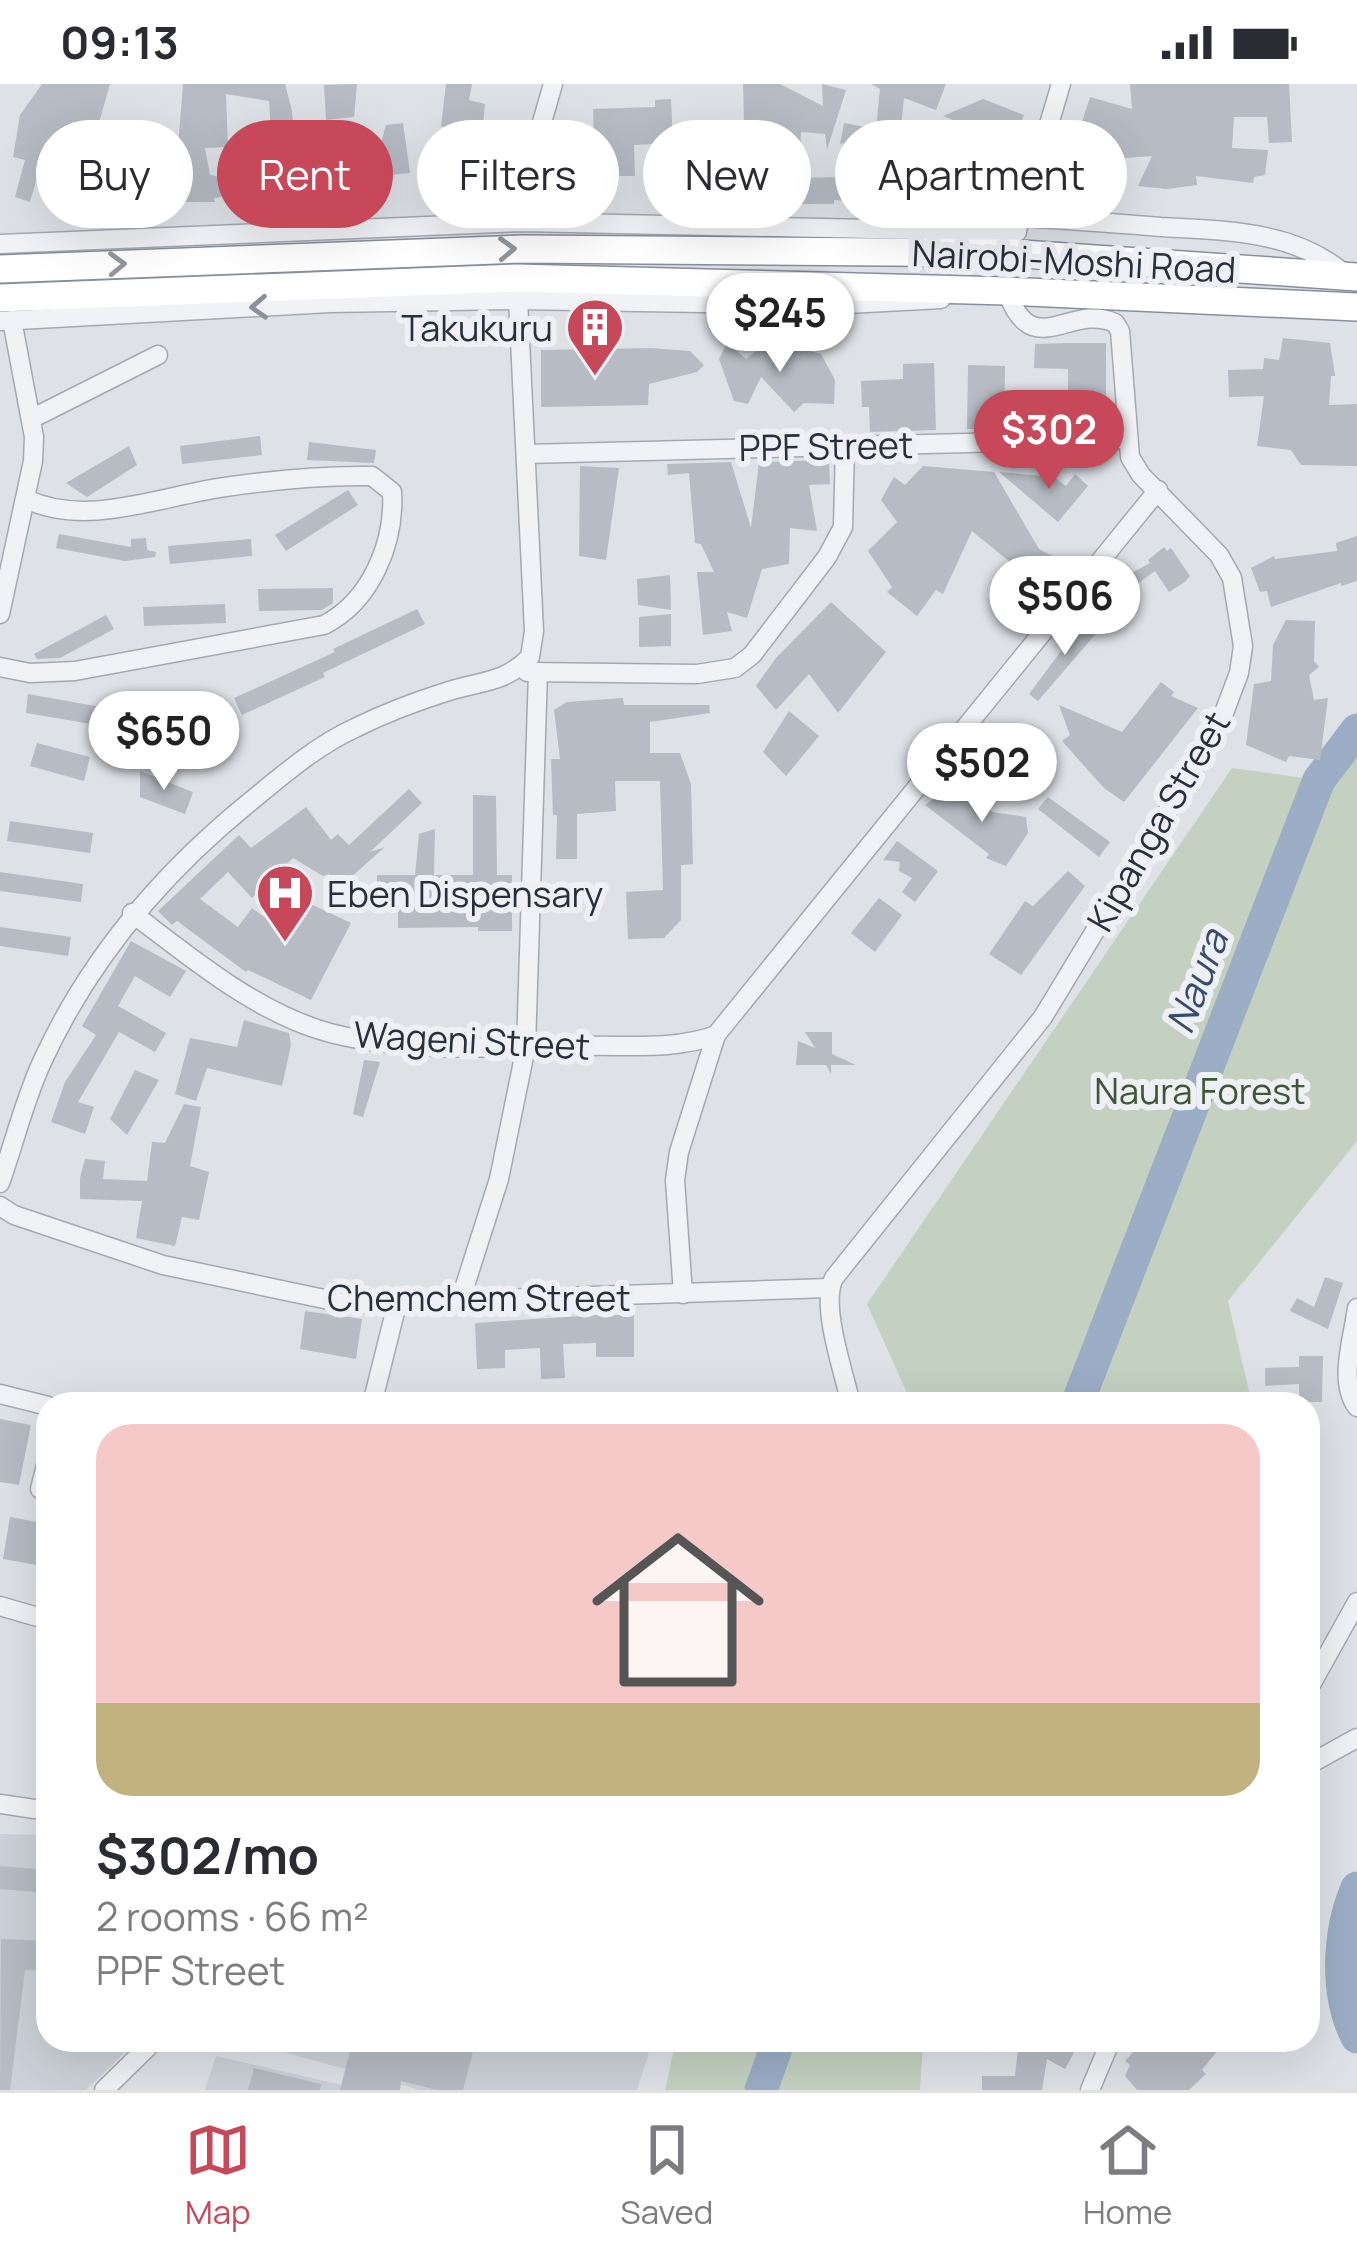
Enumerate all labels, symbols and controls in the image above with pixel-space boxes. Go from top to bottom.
text: 09:13 [60,11,179,73]
chip: Buy [36,120,193,228]
chip: Rent [217,120,393,228]
chip: Filters [417,120,619,228]
chip: New [643,120,811,228]
chip: Apartment [835,120,1127,228]
street label: Nairobi-Moshi Road [911,228,1237,294]
one-way arrow [498,237,517,263]
one-way arrow [108,251,127,277]
pin: $245 [709,273,851,375]
text: $245 [733,285,827,339]
one-way arrow [249,294,268,320]
building icon: Takukuru [564,296,626,378]
place label: Takukuru [401,303,553,352]
pin: $302 [978,390,1120,492]
text: $302 [1001,402,1097,456]
street label: PPF Street [738,420,914,472]
pin: $506 [994,556,1136,658]
text: $506 [1016,568,1114,622]
pin: $650 [93,691,235,793]
street label: Kipanga Street [1075,702,1241,940]
text: $650 [115,703,213,757]
pin: $502 [911,723,1053,825]
text: $502 [934,735,1030,789]
hospital icon: Eben Dispensary [254,862,316,944]
place label: Eben Dispensary [327,869,603,918]
water label: Naura [1152,919,1241,1040]
street label: Wageni Street [353,1009,591,1071]
park label: Naura Forest [1094,1066,1306,1115]
street label: Chemchem Street [327,1273,631,1322]
icon: home [570,1502,786,1718]
text: $302/mo [96,1820,319,1889]
text: 2 rooms · 66 m² [96,1889,369,1943]
text: PPF Street [96,1943,285,1997]
tab: Map [185,2117,251,2234]
tab: Saved [620,2117,713,2234]
tab: Home [1083,2117,1172,2234]

